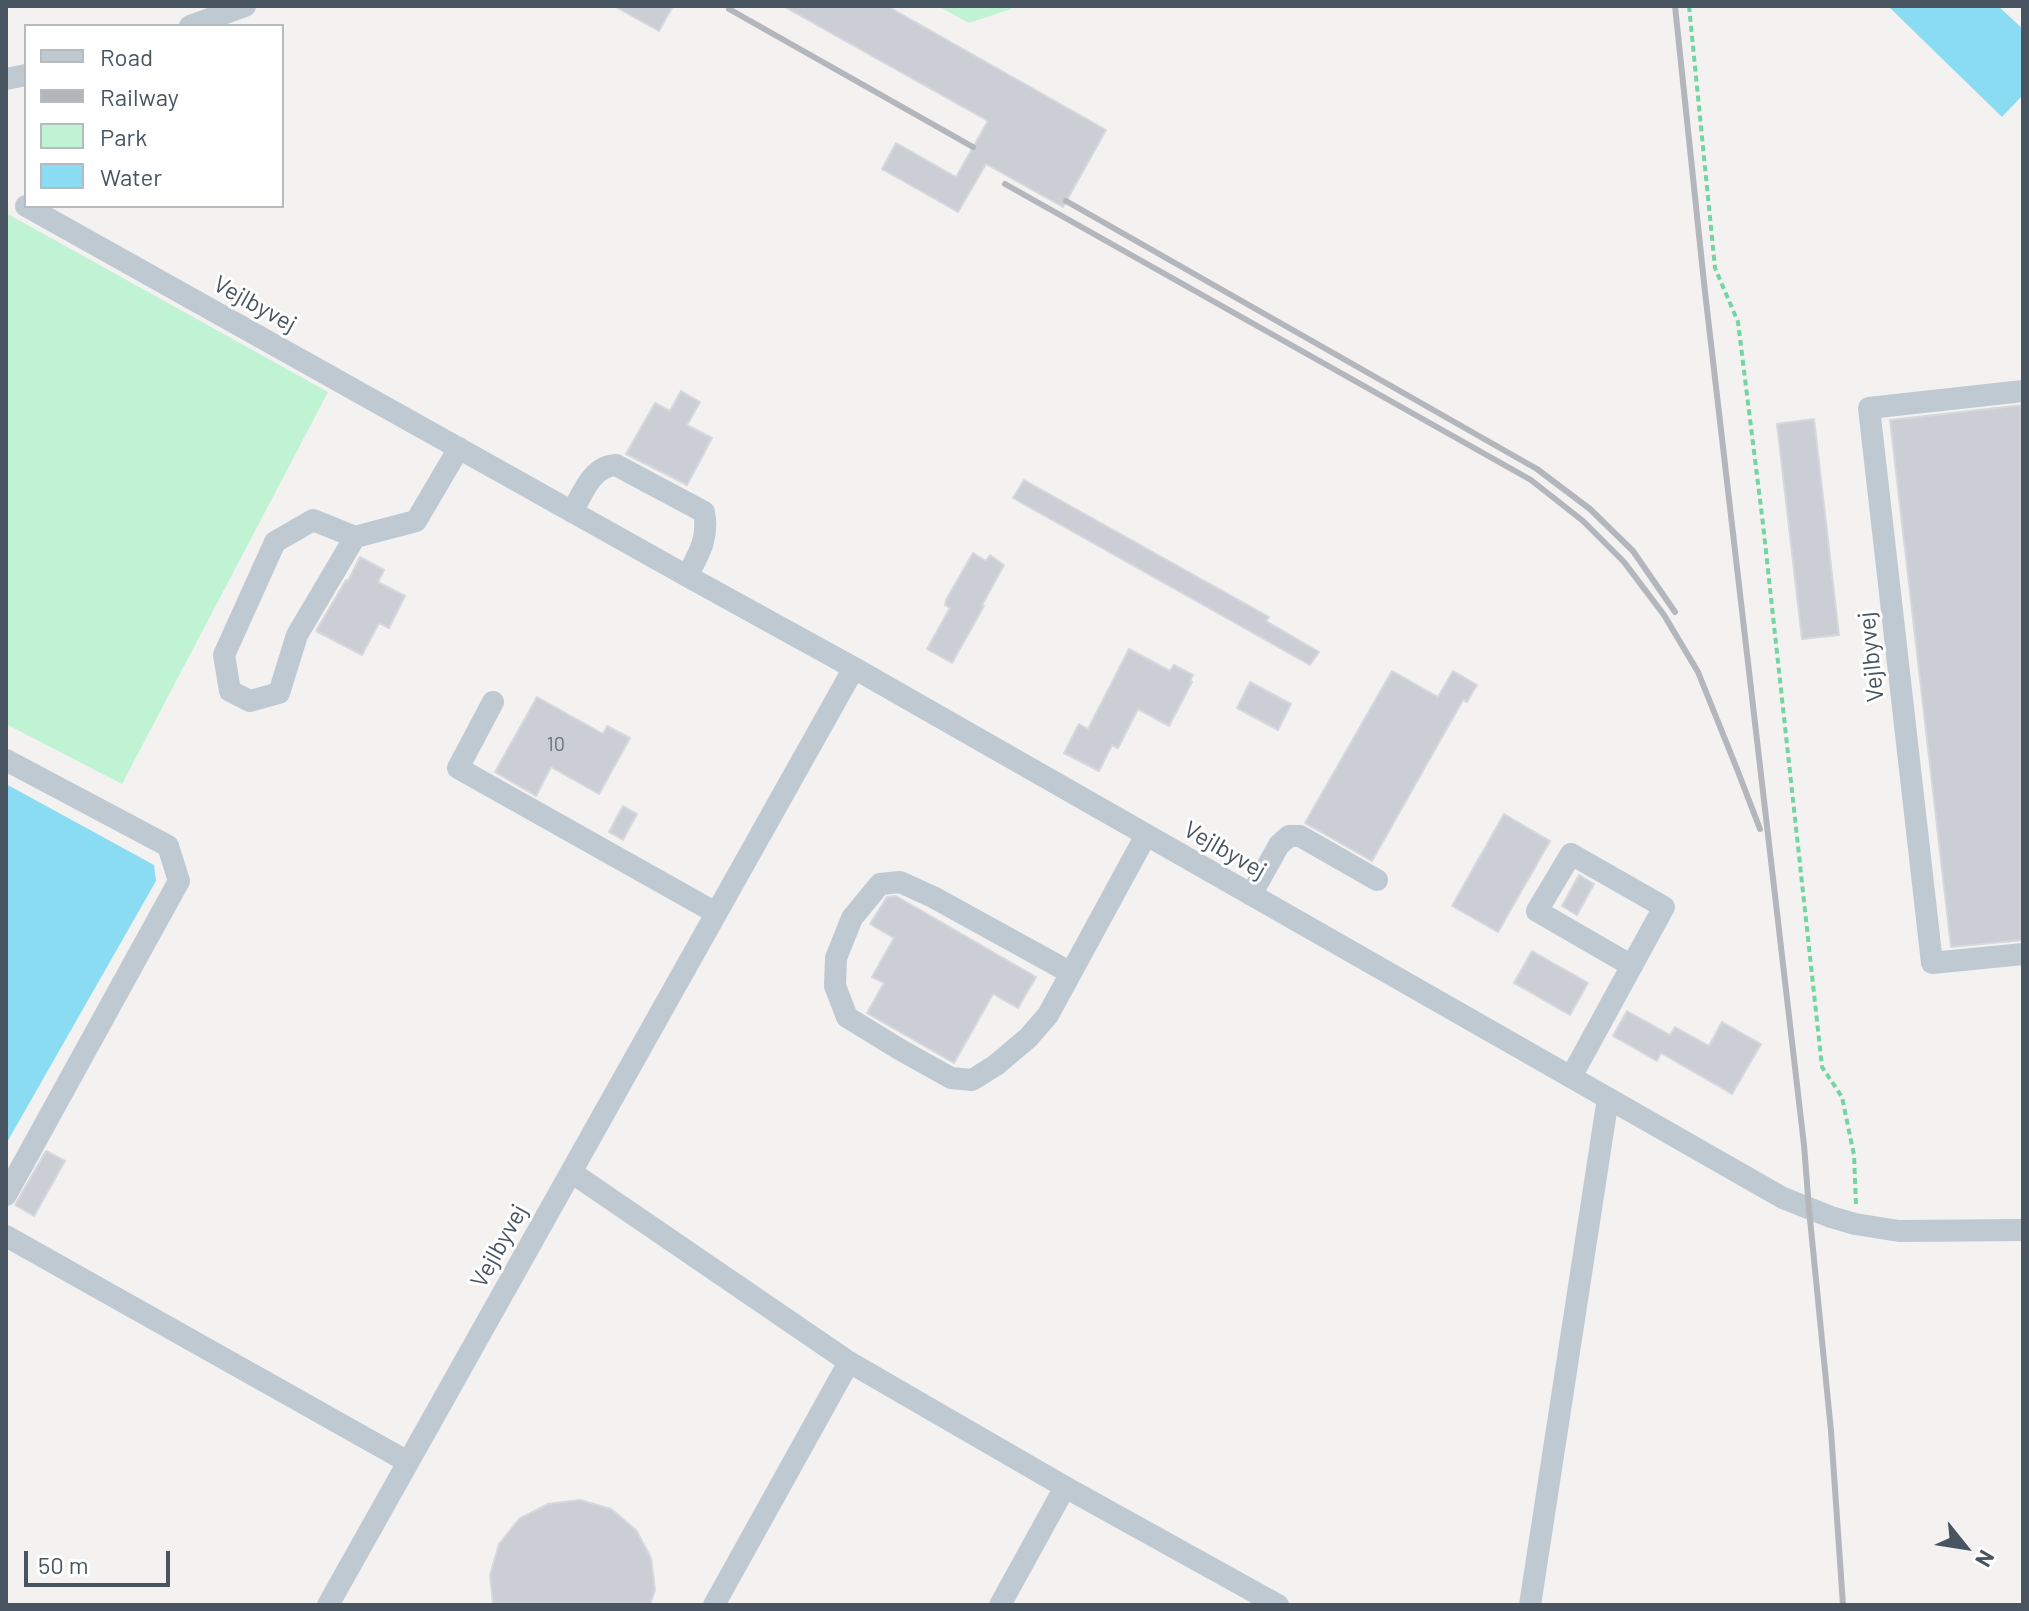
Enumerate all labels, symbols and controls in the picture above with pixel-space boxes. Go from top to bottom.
legend [24,24,284,208]
text: Road [100,42,153,71]
text: Railway [100,82,179,111]
text: Park [100,122,147,151]
text: Water [100,162,162,191]
street label: Vejlbyvej [208,269,302,339]
street label: Vejlbyvej [1852,610,1890,704]
house number: 10 [547,732,565,756]
street label: Vejlbyvej [1178,815,1272,885]
street label: Vejlbyvej [464,1199,534,1293]
north arrow [1925,1507,2005,1587]
scale bar [28,1535,174,1585]
text: N [1971,1546,2001,1572]
text: 50 m [38,1550,89,1579]

